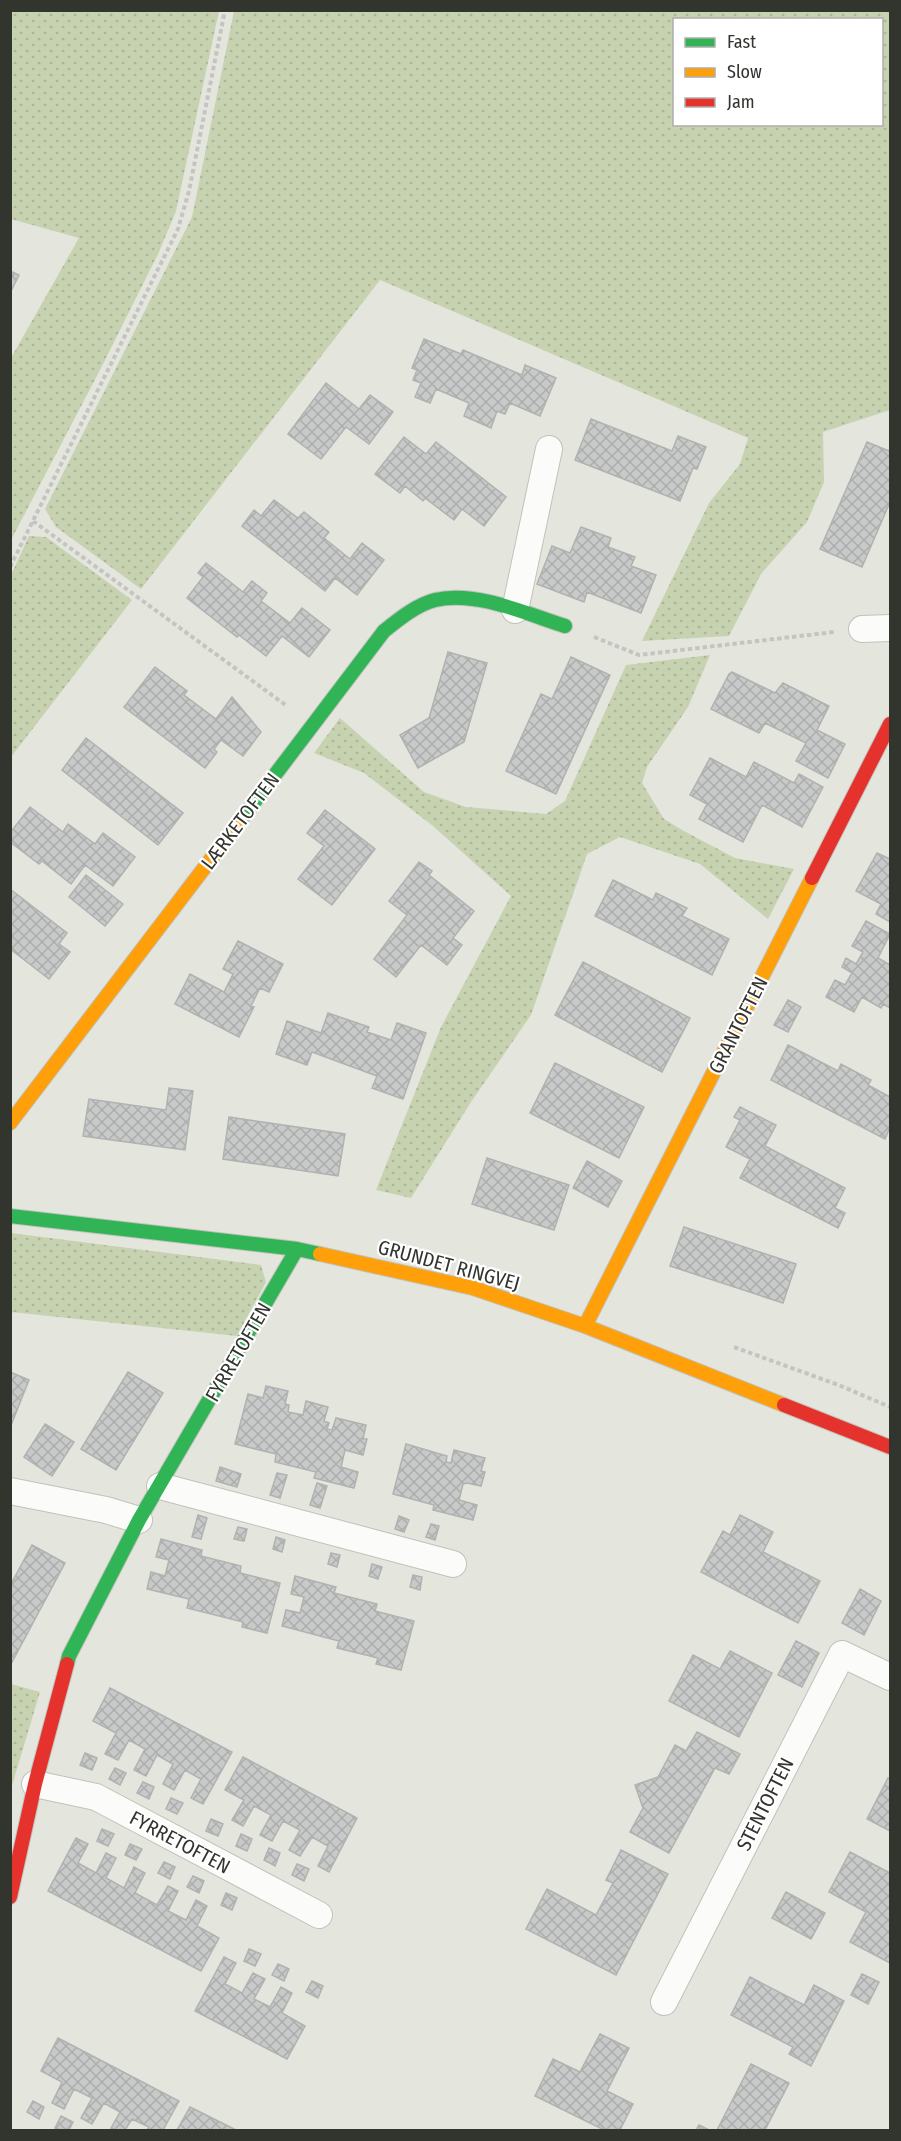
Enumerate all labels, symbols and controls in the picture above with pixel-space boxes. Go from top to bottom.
legend [673,18,883,126]
text: Fast [727,31,756,53]
text: Slow [727,61,762,83]
text: Jam [727,91,755,113]
street label: LÆRKETOFTEN [196,768,284,874]
street label: GRANTOFTEN [703,972,773,1078]
street label: GRUNDET RINGVEJ [376,1235,522,1295]
street label: FYRRETOFTEN [200,1298,276,1406]
street label: STENTOFTEN [731,1754,799,1854]
street label: FYRRETOFTEN [126,1805,234,1879]

